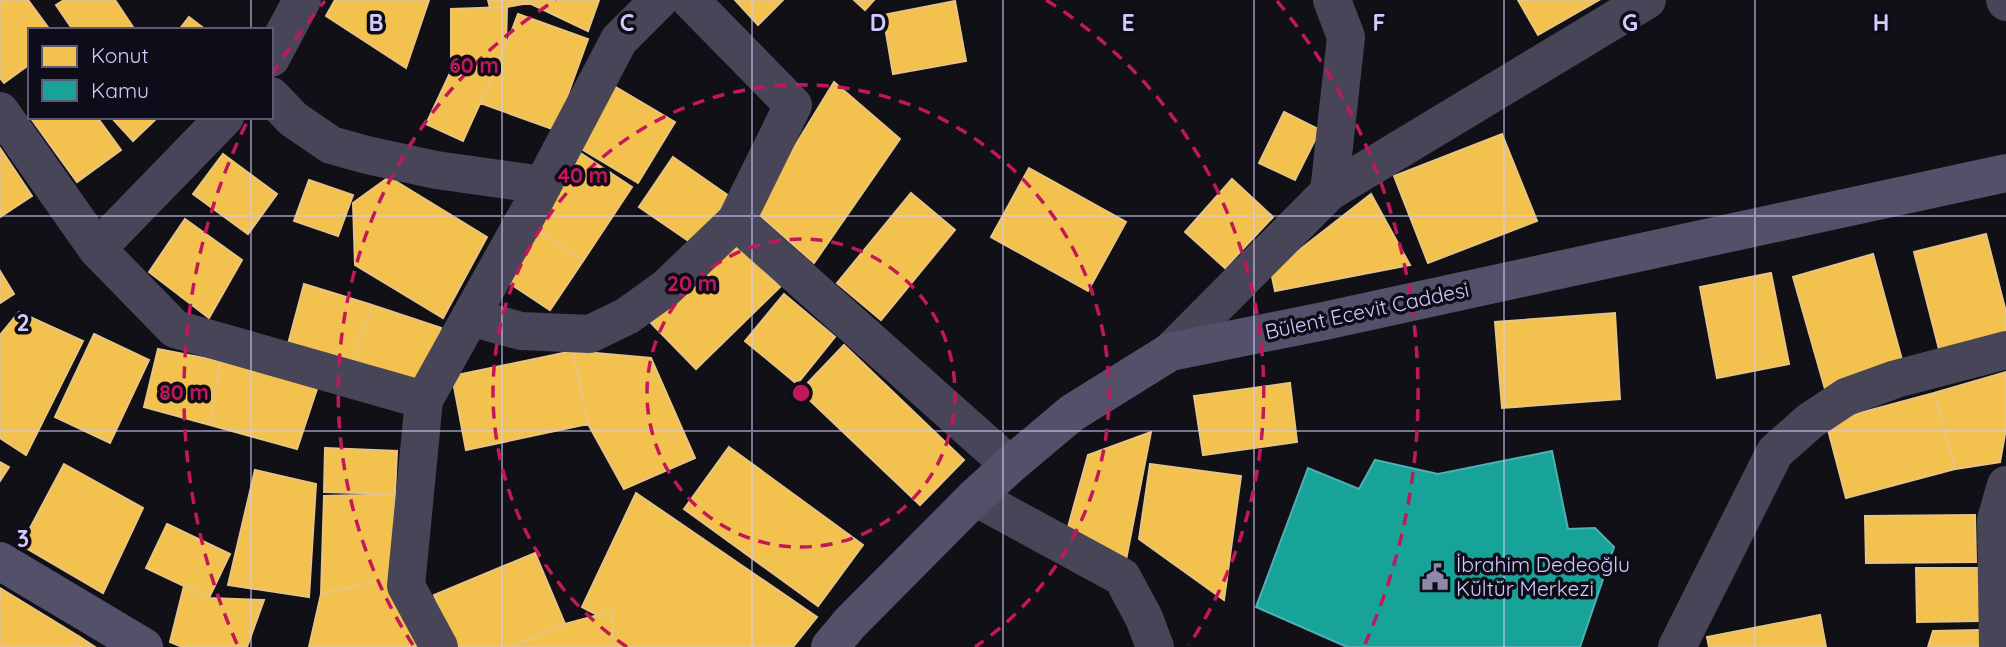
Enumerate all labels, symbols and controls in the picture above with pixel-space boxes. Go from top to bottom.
text: B [368,8,384,37]
text: C [620,8,634,37]
text: D [870,8,886,37]
text: E [1121,8,1135,37]
text: F [1373,8,1385,37]
text: G [1622,8,1638,37]
text: H [1873,8,1889,37]
legend [28,28,273,119]
text: Konut [91,42,149,68]
text: 60 m [449,52,499,78]
text: Kamu [91,77,149,103]
text: 40 m [558,162,608,188]
text: 20 m [667,270,717,296]
street label: Bülent Ecevit Caddesi [1262,276,1471,344]
text: 2 [16,308,30,337]
text: 80 m [159,379,209,405]
centre of rings [789,381,813,405]
text: 3 [17,524,29,553]
place label: İbrahim Dedeoğlu Kültür Merkezi [1456,551,1630,601]
public building icon: İbrahim Dedeoğlu Kültür Merkezi [1420,562,1450,592]

